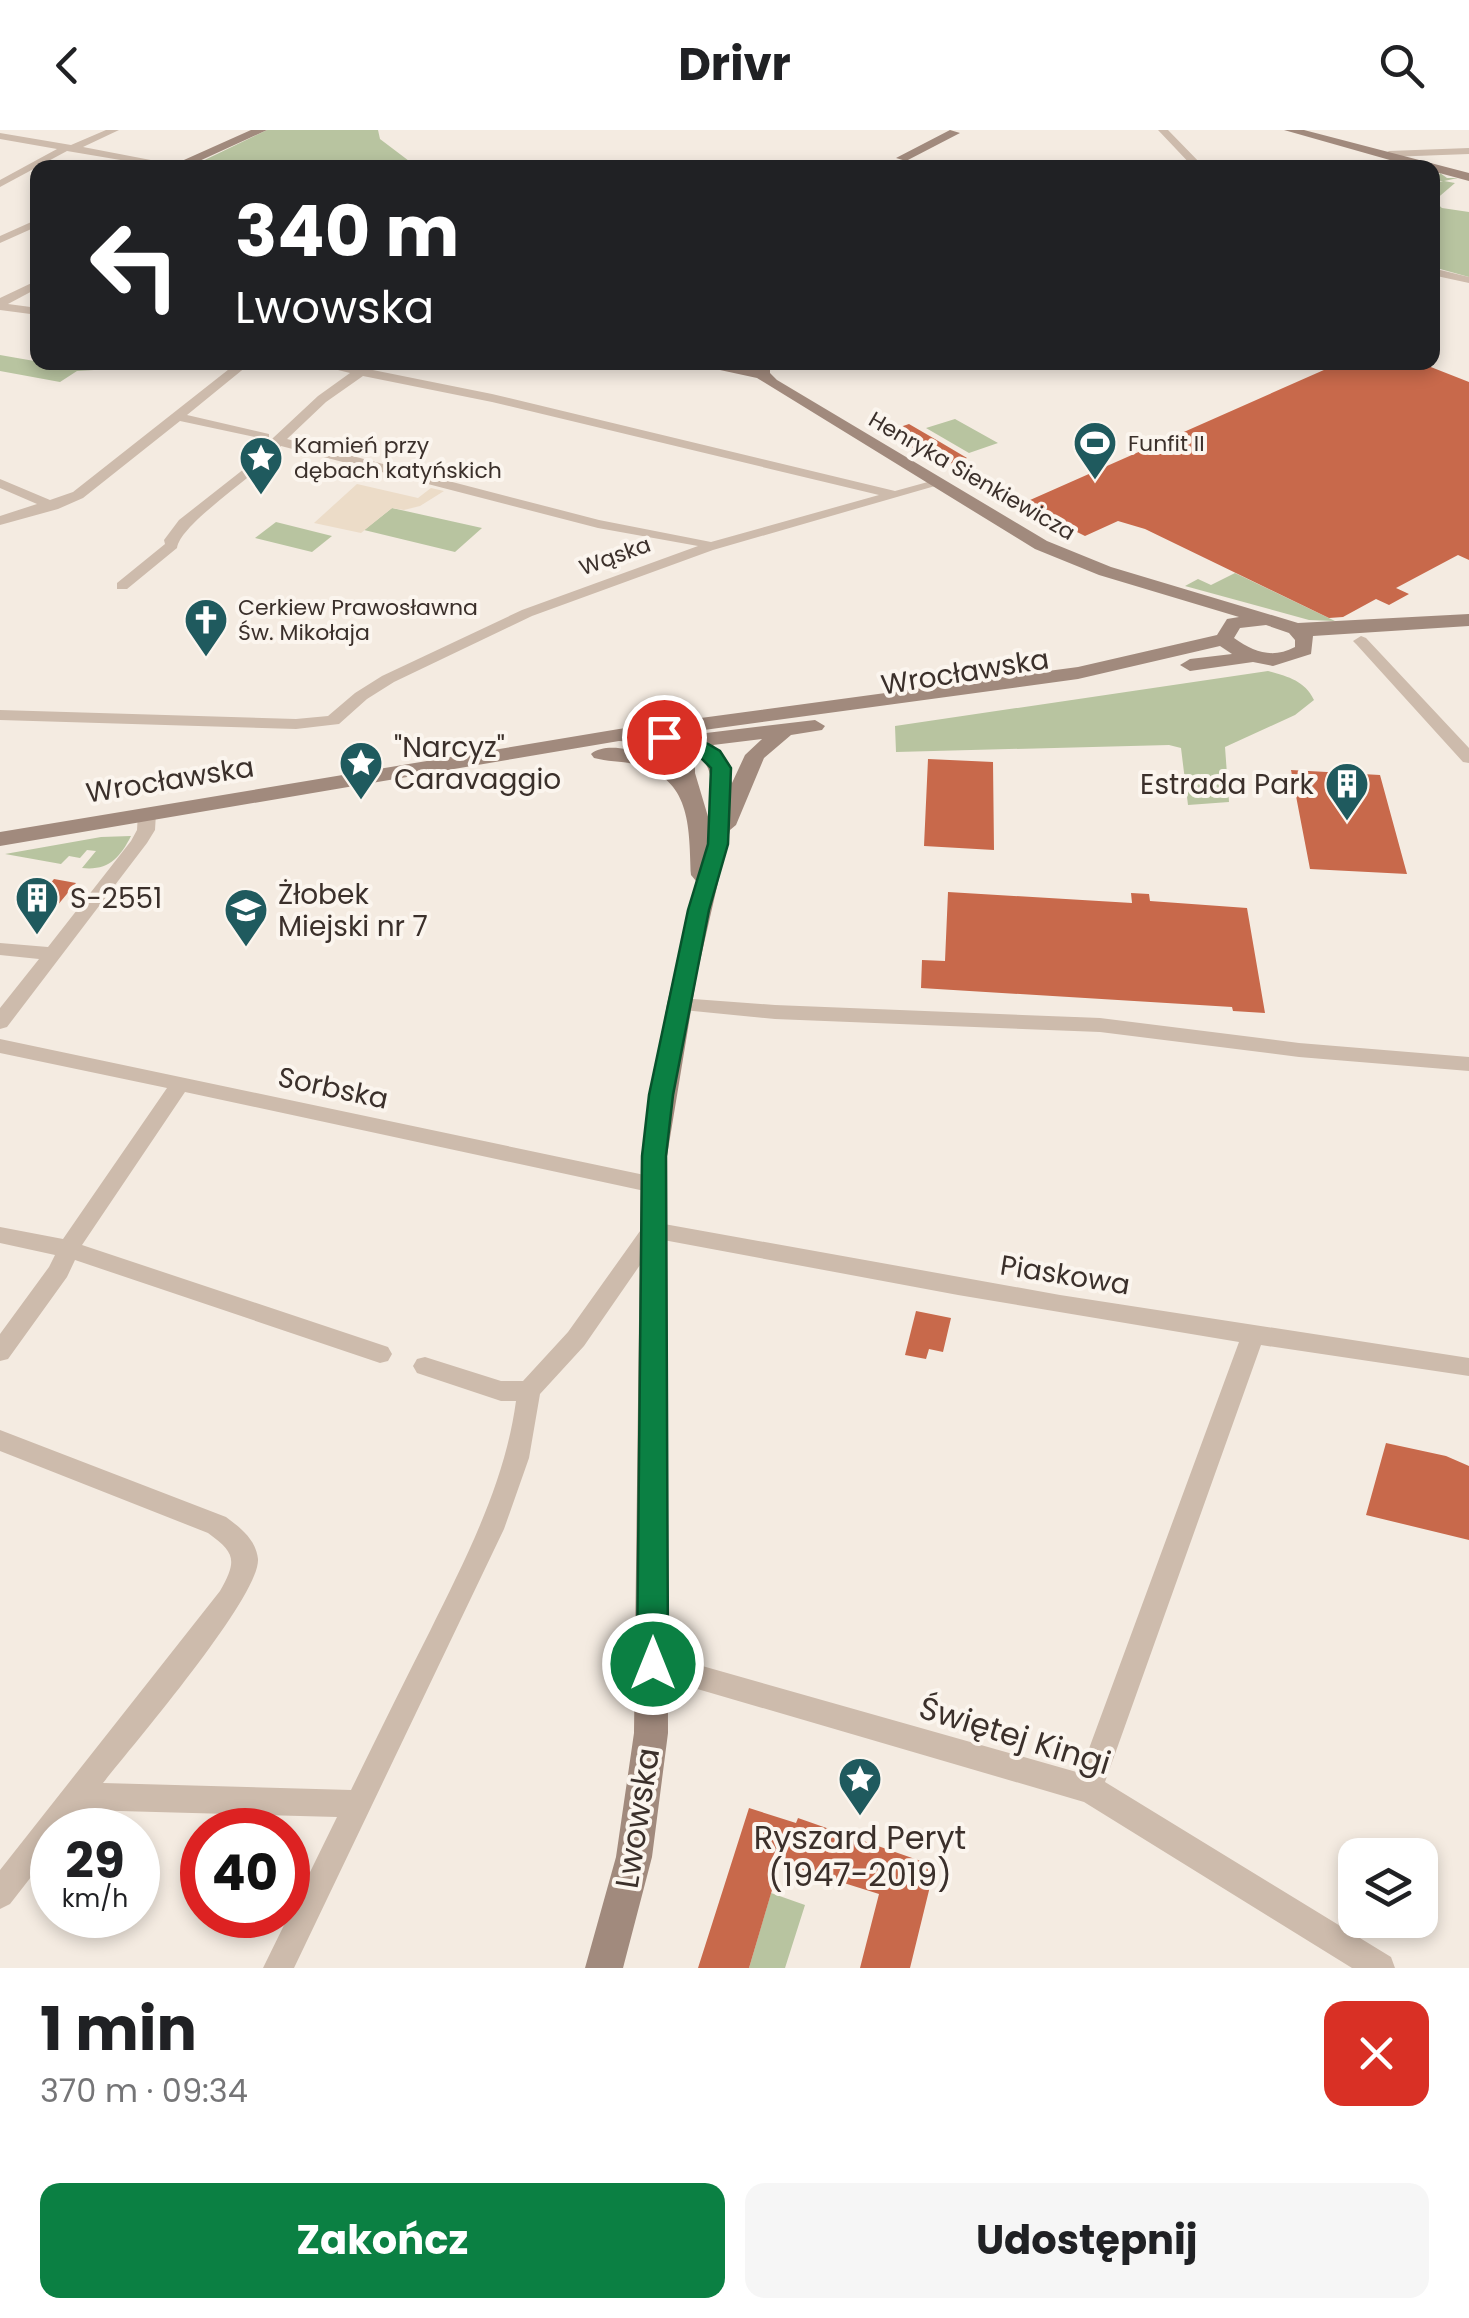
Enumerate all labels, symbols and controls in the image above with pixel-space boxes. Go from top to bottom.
text: Drivr [678,33,791,96]
icon: back [40,38,95,93]
icon: search [1374,38,1429,93]
text: 340 m [235,182,459,281]
icon: left [70,200,200,330]
text: Lwowska [235,276,434,339]
street label: Henryka Sienkiewicza [863,404,1081,548]
sports icon: Funfit II [1072,420,1118,481]
place label: Funfit II [1128,428,1205,459]
place label: Kamień przy dębach katyńskich [294,430,502,486]
place icon: Kamień przy dębach katyńskich [238,435,284,496]
street label: Wąska [575,529,655,583]
place label: Cerkiew Prawosławna Św. Mikołaja [238,592,478,648]
church icon: Cerkiew Prawosławna Św. Mikołaja [183,597,229,658]
street label: Wrocławska [878,639,1052,705]
pin [622,695,707,780]
icon: arrive [637,710,692,765]
place label: "Narcyz" Caravaggio [394,728,561,799]
place icon: "Narcyz" Caravaggio [338,740,384,801]
street label: Wrocławska [83,747,257,813]
building icon: Estrada Park [1324,761,1370,822]
place label: Estrada Park [1140,765,1315,804]
building icon: S-2551 [14,875,60,936]
place label: Żłobek Miejski nr 7 [278,875,428,946]
place label: S-2551 [70,879,162,918]
school or university icon: Żłobek Miejski nr 7 [223,887,269,948]
street label: Sorbska [274,1057,392,1119]
street label: Piaskowa [997,1246,1133,1304]
position arrow [601,1612,705,1716]
street label: Świętej Kingi [914,1685,1116,1785]
street label: Lwowska [604,1745,670,1891]
place icon: Ryszard Peryt (1947-2019) [837,1756,883,1817]
speed limit sign: 40 [180,1808,310,1938]
place label: Ryszard Peryt (1947-2019) [754,1815,966,1897]
text: 29 [65,1825,125,1896]
map controls [1338,1838,1438,1938]
button: layers [1338,1838,1438,1938]
text: km/h [62,1881,128,1916]
text: 1 min [40,1987,197,2071]
button: close [1324,2001,1429,2106]
text: 370 m · 09:34 [40,2068,248,2113]
button: Zakończ [40,2183,725,2298]
button: Udostępnij [745,2183,1429,2298]

